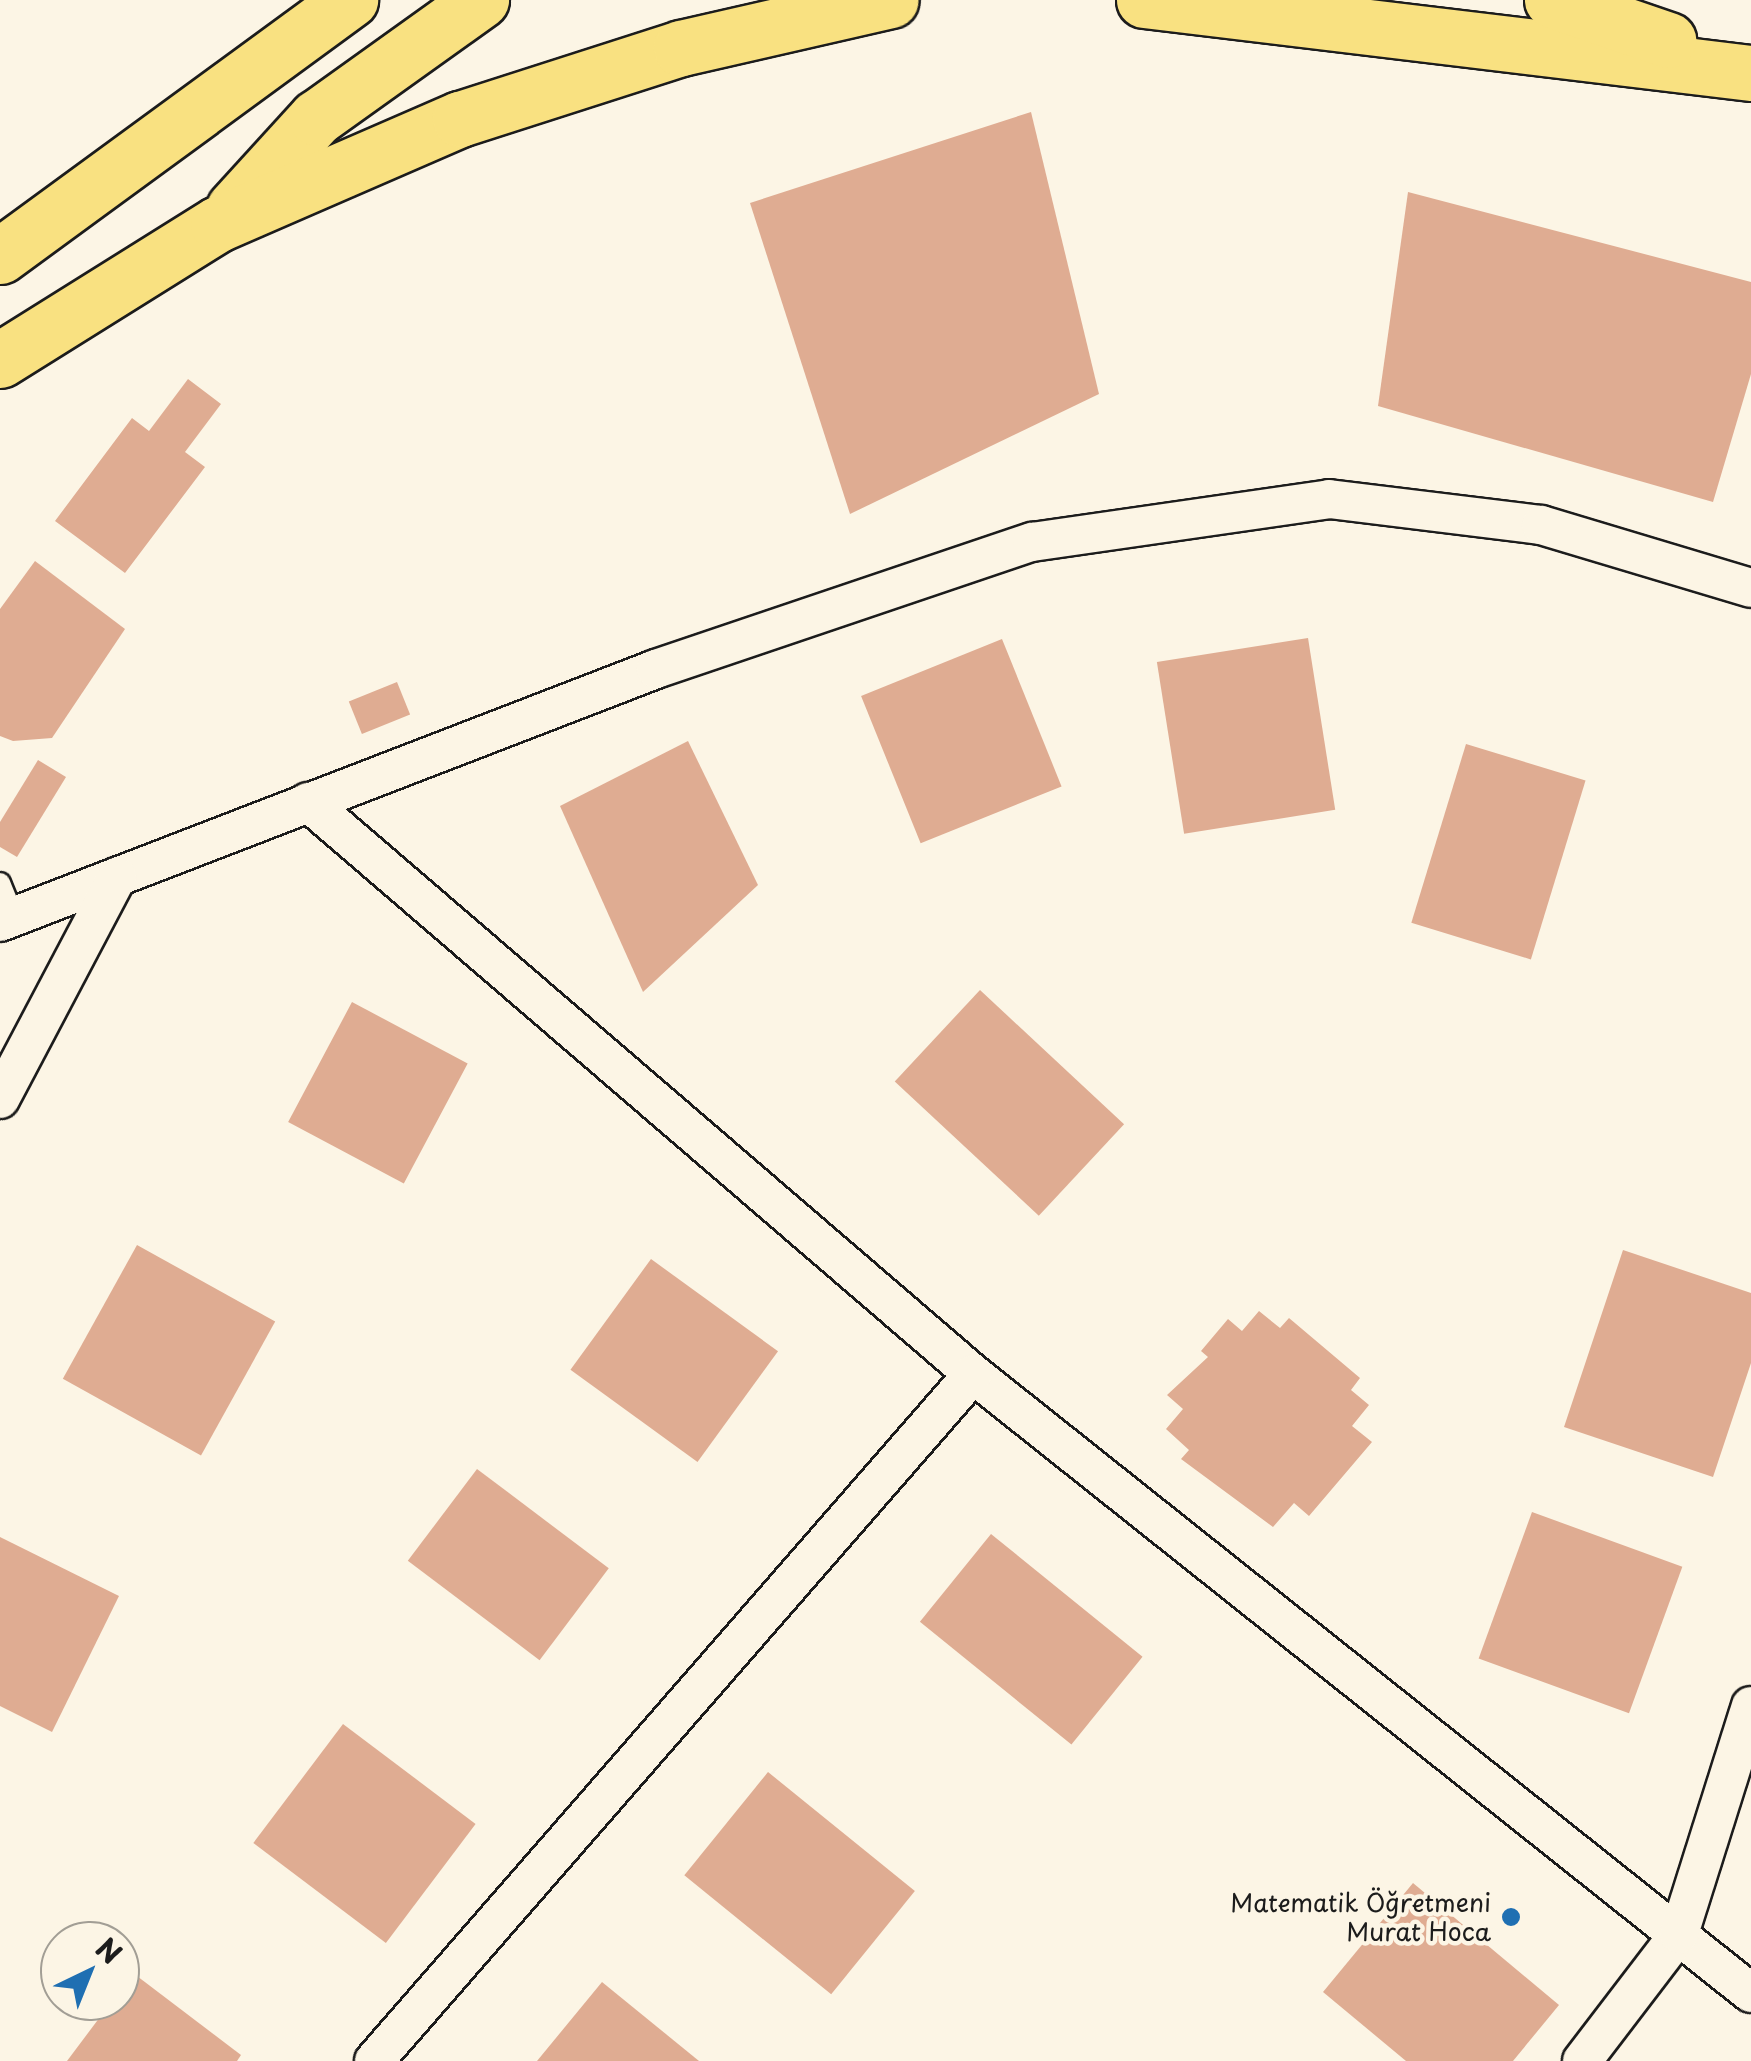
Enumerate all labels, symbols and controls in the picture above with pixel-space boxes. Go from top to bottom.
place label: Matematik Öğretmeni Murat Hoca [1228,1888,1491,1947]
marker: Matematik Öğretmeni Murat Hoca [1500,1906,1522,1928]
north arrow [40,1921,140,2021]
text: N [87,1927,132,1973]

